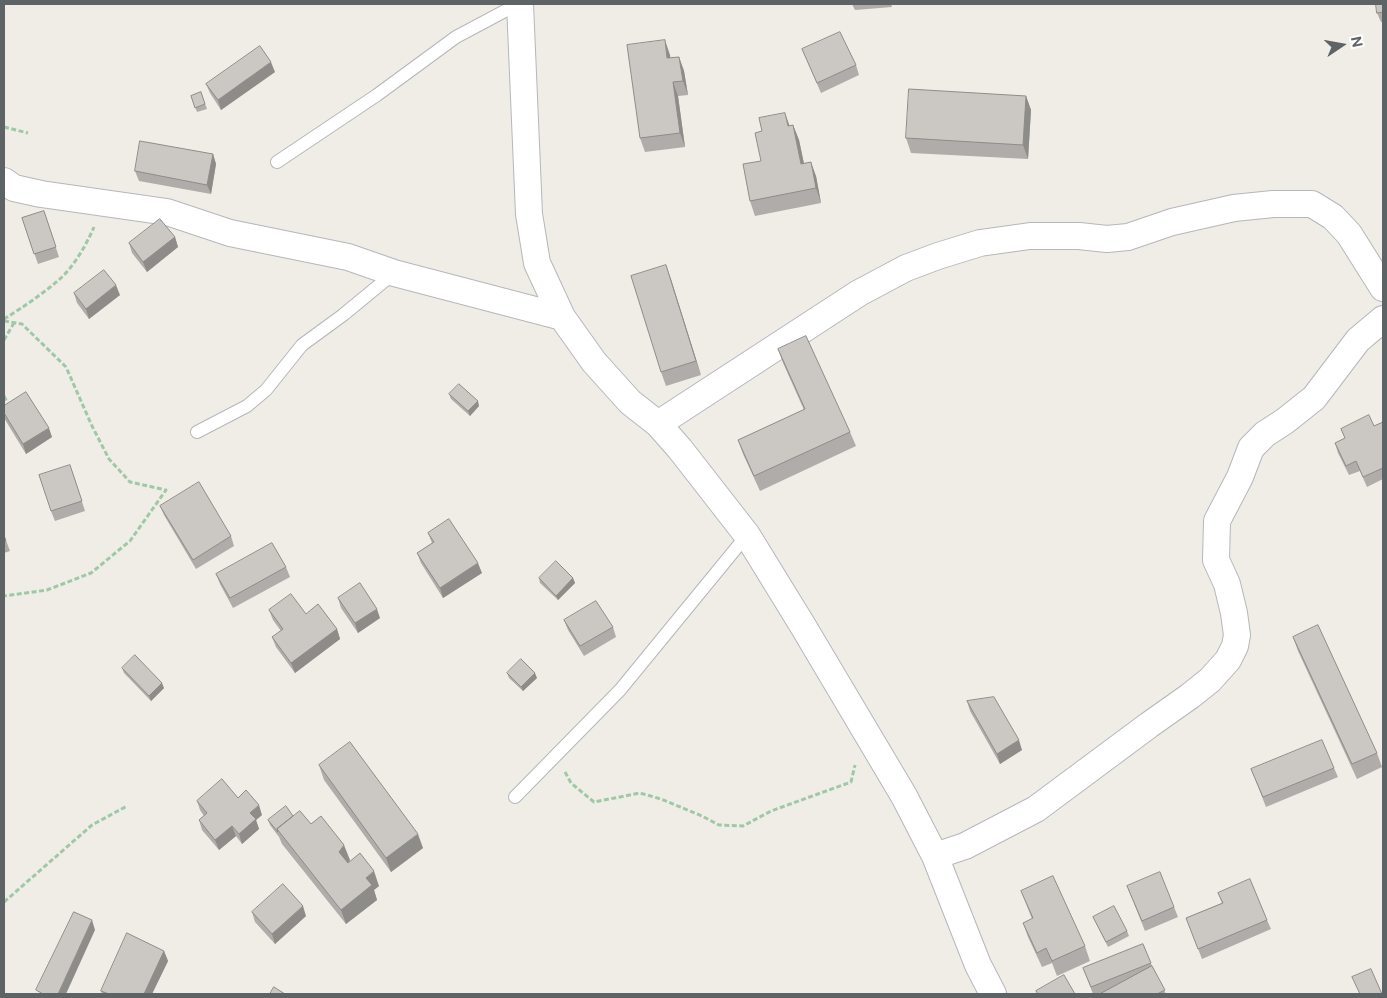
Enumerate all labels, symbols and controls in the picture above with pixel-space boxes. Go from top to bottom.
north arrow [1317,20,1367,70]
text: N [1348,35,1366,49]

